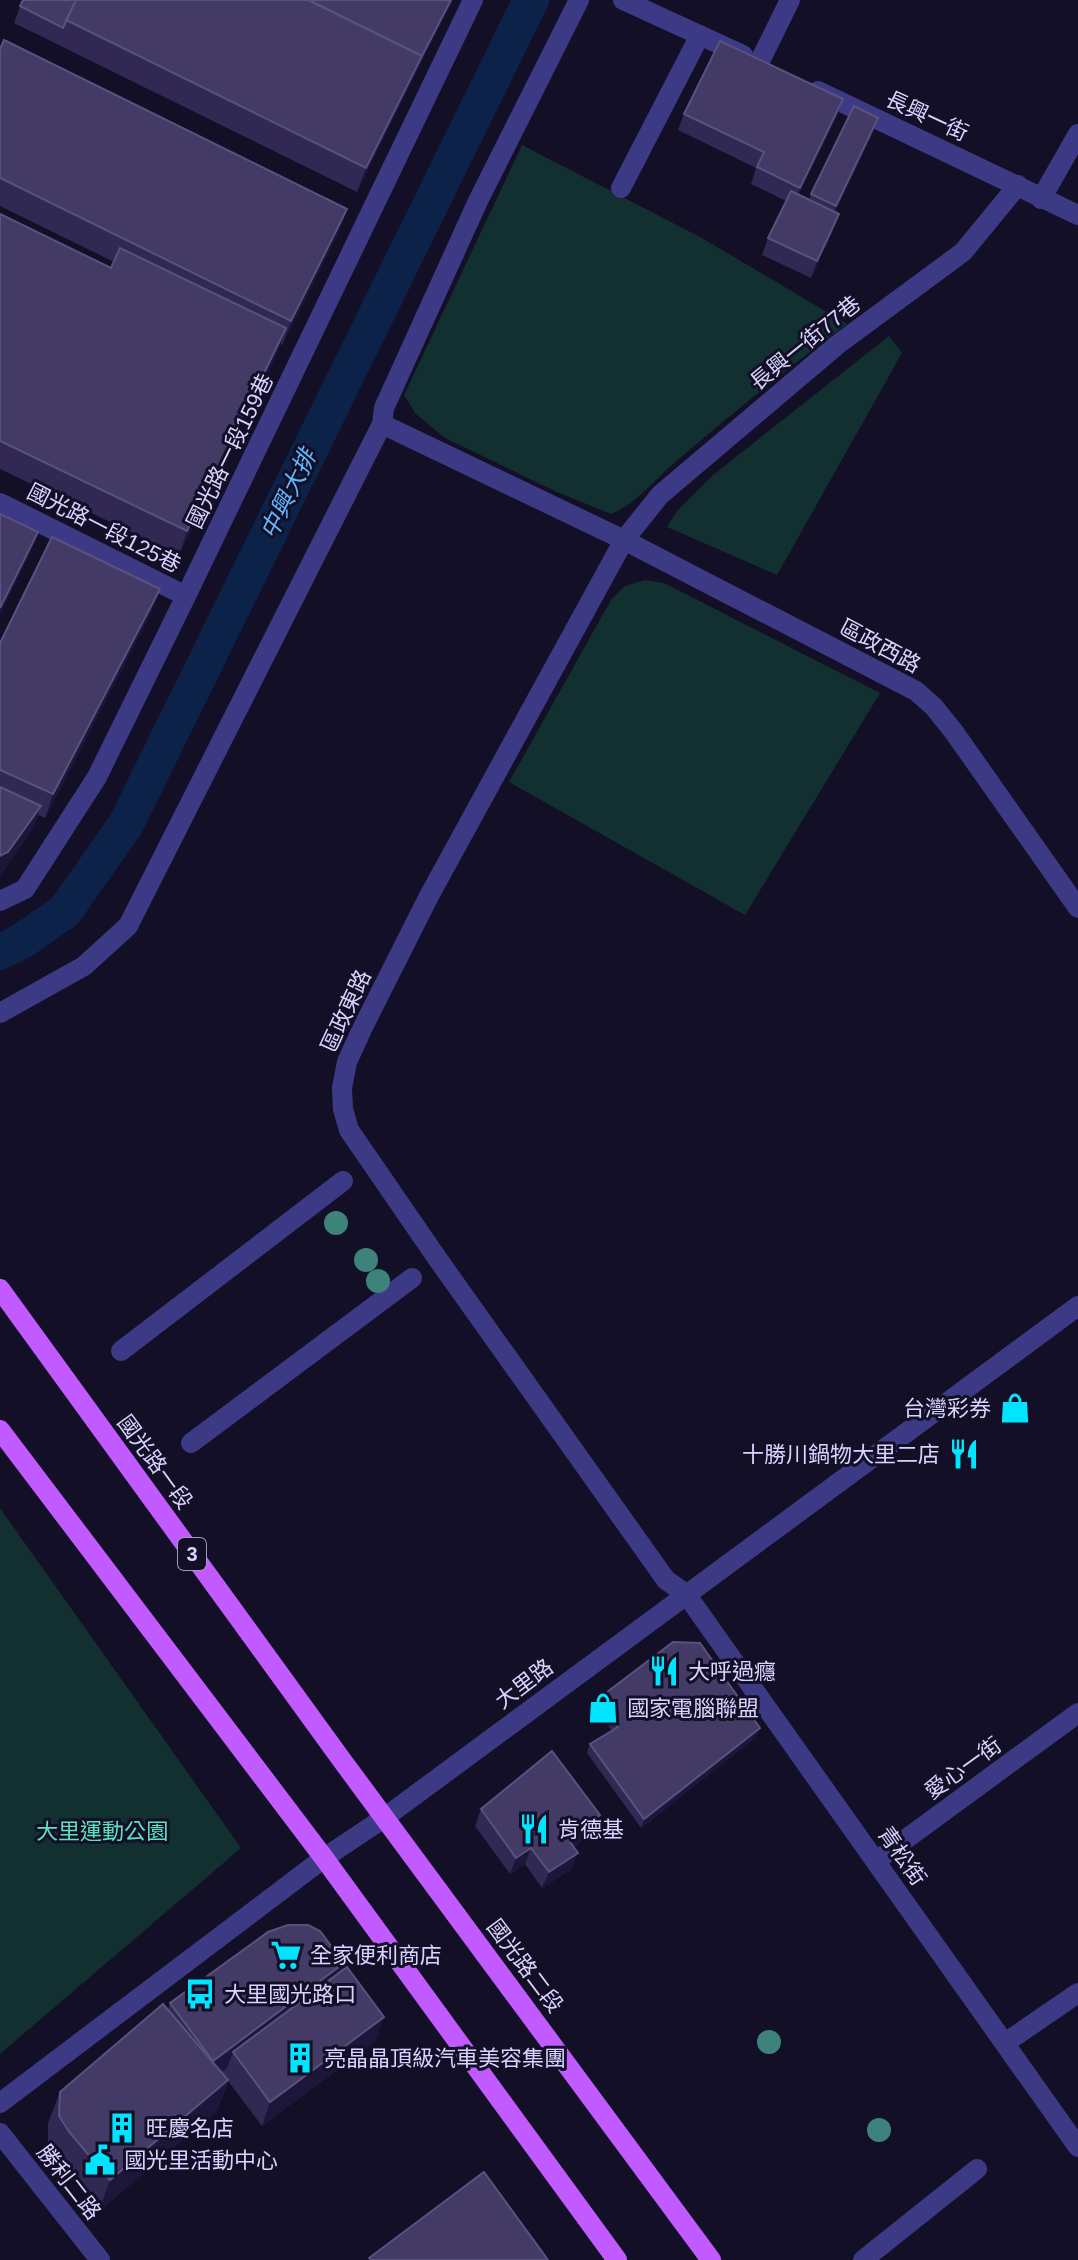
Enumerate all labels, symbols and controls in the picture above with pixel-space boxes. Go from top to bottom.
street label: 長興一街 [882,86,972,146]
street label: 長興一街77巷 [745,291,865,395]
street label: 國光路一段159巷 [182,370,278,532]
water label: 中興大排 [255,442,322,543]
street label: 國光路一段125巷 [23,479,185,577]
street label: 區政西路 [835,614,925,678]
street label: 區政東路 [316,966,376,1056]
shop icon: 台灣彩券 [998,1391,1032,1425]
place label: 台灣彩券 [903,1396,991,1421]
street label: 國光路一段 [113,1410,197,1514]
restaurant icon: 十勝川鍋物大里二店 [947,1437,981,1471]
place label: 十勝川鍋物大里二店 [742,1442,940,1467]
road number: 3 [178,1538,206,1570]
street label: 大里路 [490,1654,558,1714]
restaurant icon: 大呼過癮 [647,1654,681,1688]
place label: 大呼過癮 [688,1659,776,1684]
shop icon: 國家電腦聯盟 [586,1691,620,1725]
place label: 國家電腦聯盟 [627,1696,759,1721]
street label: 愛心一街 [920,1732,1006,1804]
restaurant icon: 肯德基 [517,1812,551,1846]
place label: 肯德基 [558,1817,624,1842]
park label: 大里運動公園 [36,1819,168,1844]
street label: 青松街 [873,1822,931,1890]
street label: 國光路二段 [482,1915,568,2017]
supermarket icon: 全家便利商店 [269,1938,303,1972]
place label: 全家便利商店 [310,1943,442,1968]
bus stop icon: 大里國光路口 [183,1977,217,2011]
place label: 大里國光路口 [224,1982,356,2007]
building icon: 亮晶晶頂級汽車美容集團 [283,2041,317,2075]
place label: 亮晶晶頂級汽車美容集團 [324,2046,566,2071]
building icon: 旺慶名店 [105,2111,139,2145]
place label: 旺慶名店 [146,2116,234,2141]
street label: 勝利二路 [32,2140,106,2224]
public building icon: 國光里活動中心 [83,2143,117,2177]
place label: 國光里活動中心 [124,2148,278,2173]

